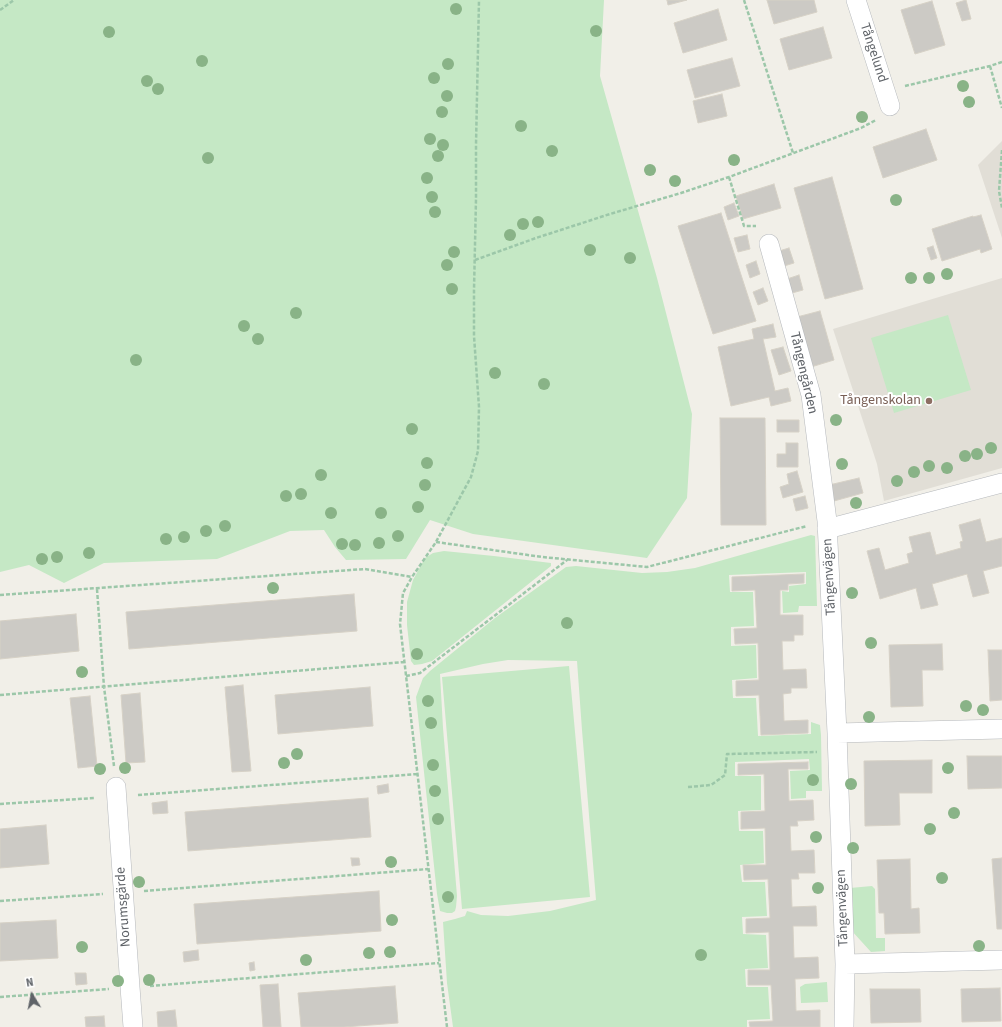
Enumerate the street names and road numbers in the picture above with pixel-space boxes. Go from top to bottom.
street label: Tångelund [855,21,891,85]
street label: Tångengården [785,330,821,416]
street label: Tångenvägen [820,538,840,616]
street label: Norumsgärde [113,867,135,947]
street label: Tångenvägen [833,869,853,947]

